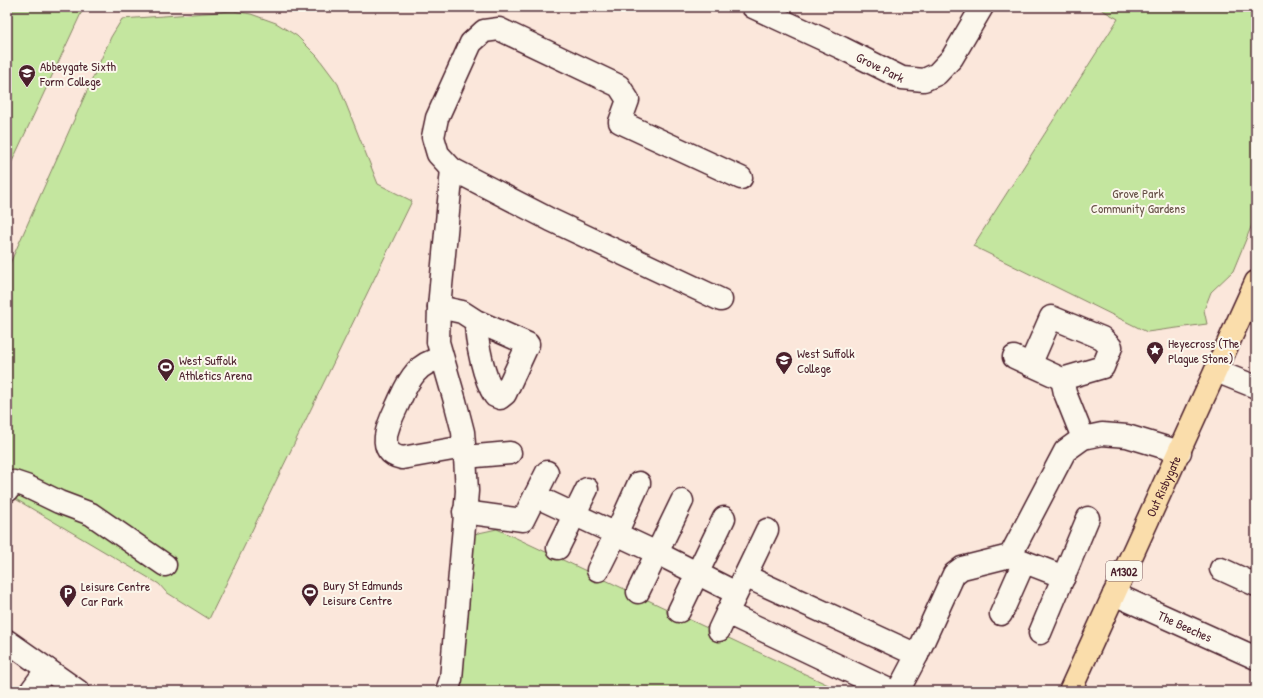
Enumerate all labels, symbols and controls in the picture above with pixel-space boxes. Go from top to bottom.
street label: Grove Park [853,48,908,87]
place label: Abbeygate Sixth Form College [39,57,116,90]
school or university icon: Abbeygate Sixth Form College [17,63,37,88]
park label: Grove Park Community Gardens [1091,184,1185,217]
place label: Heyecross (The Plague Stone) [1168,334,1239,367]
place icon: Heyecross (The Plague Stone) [1145,340,1165,365]
place label: West Suffolk College [797,344,855,377]
school or university icon: West Suffolk College [774,350,794,375]
place label: West Suffolk Athletics Arena [179,351,252,384]
sports icon: West Suffolk Athletics Arena [156,357,176,382]
street label: Out Risbygate [1141,453,1185,520]
road number: A1302 [1106,561,1142,581]
place label: Bury St Edmunds Leisure Centre [323,576,403,609]
place label: Leisure Centre Car Park [81,577,150,610]
sports icon: Bury St Edmunds Leisure Centre [300,582,320,607]
parking icon: Leisure Centre Car Park [58,583,78,608]
street label: The Beeches [1155,606,1215,646]

